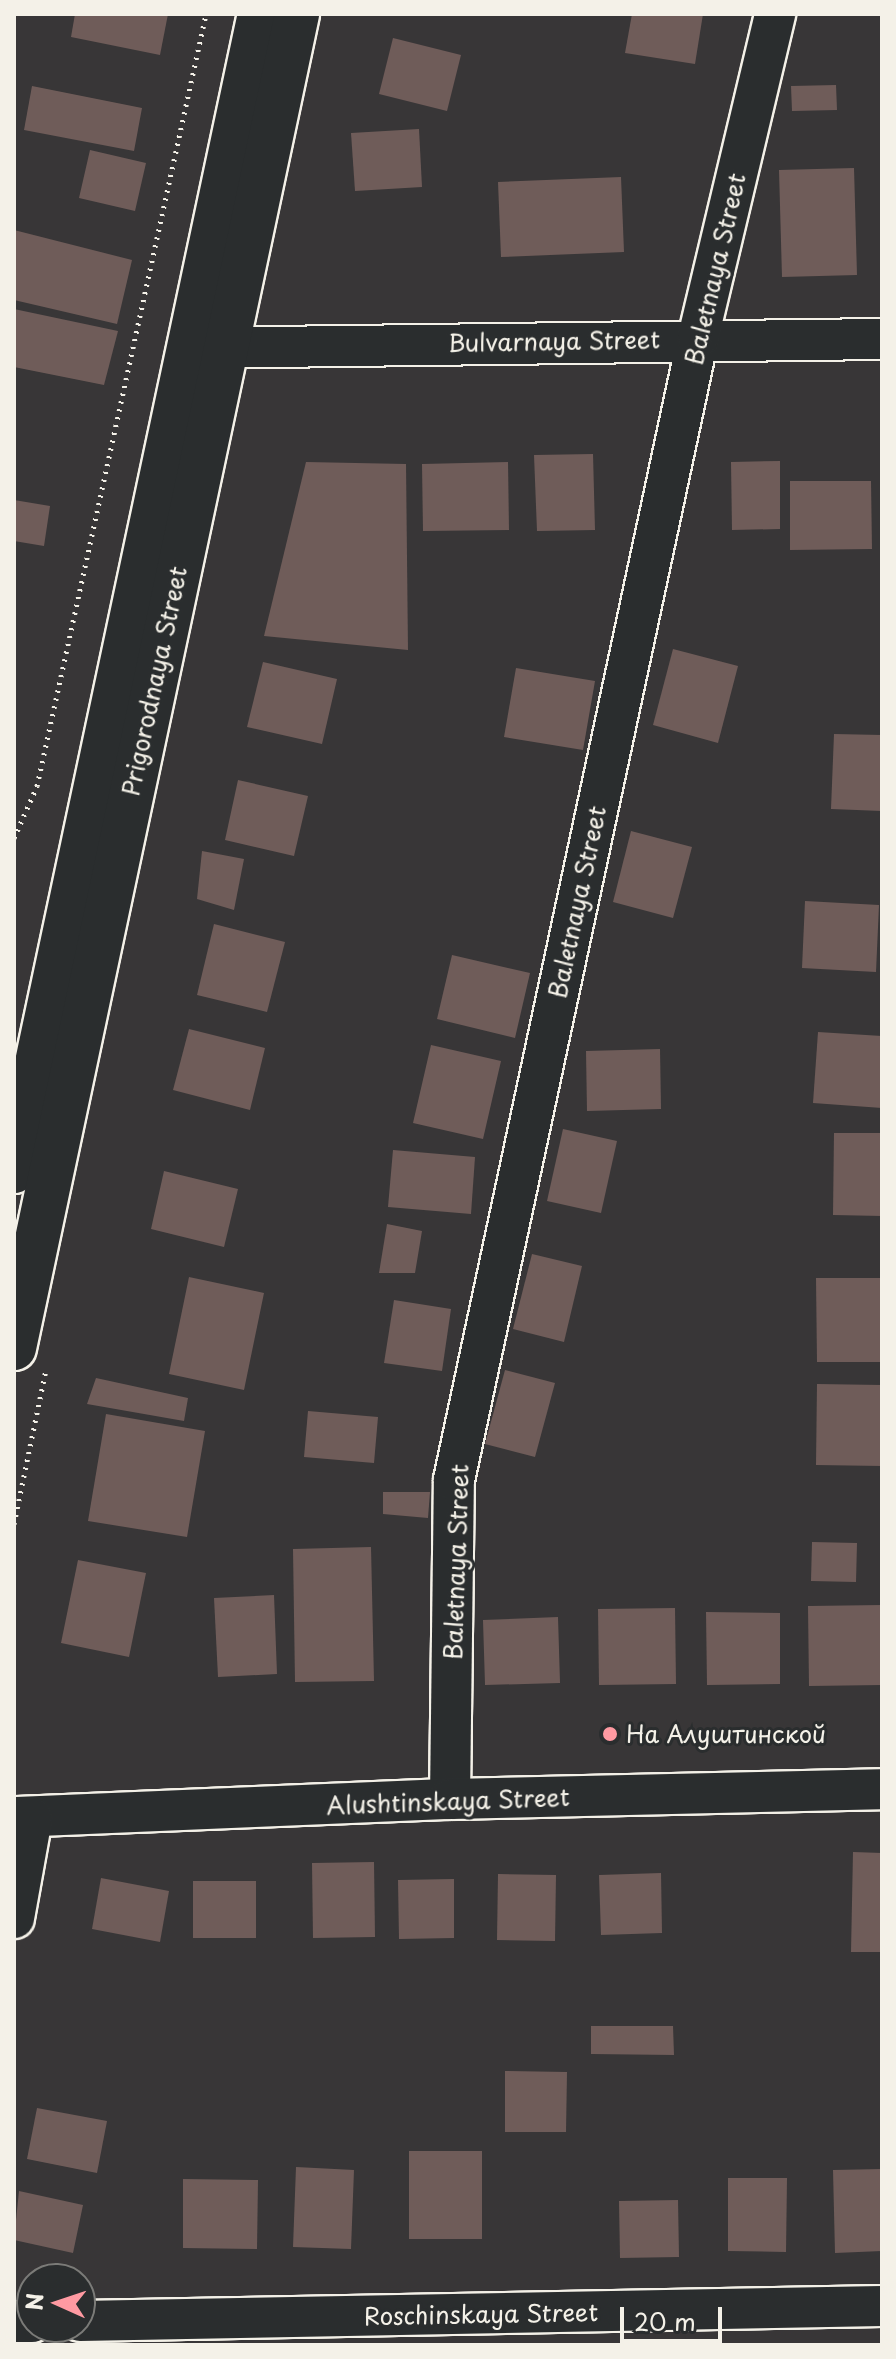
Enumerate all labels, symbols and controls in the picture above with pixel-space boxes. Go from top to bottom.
street label: Baletnaya Street [679,170,751,368]
street label: Bulvarnaya Street [447,325,661,357]
street label: Prigorodnaya Street [116,563,192,799]
street label: Baletnaya Street [542,802,612,1002]
street label: Baletnaya Street [438,1463,474,1661]
place label: На Алуштинской [626,1720,827,1748]
marker: На Алуштинской [601,1725,619,1743]
street label: Alushtinskaya Street [326,1782,570,1820]
north arrow [16,2263,96,2343]
scale bar [624,2291,726,2341]
text: N [17,2292,50,2311]
street label: Roschinskaya Street [364,2298,598,2330]
text: 20 m [634,2303,696,2339]

